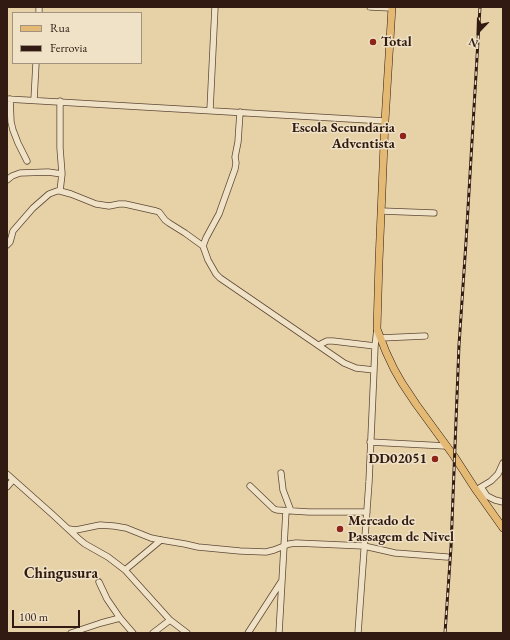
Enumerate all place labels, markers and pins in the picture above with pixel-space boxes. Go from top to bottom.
place label: Total [381,34,412,50]
marker: Total [368,37,378,47]
place label: Escola Secundaria Adventista [292,120,395,152]
marker: Escola Secundaria Adventista [398,131,408,141]
place label: DD02051 [369,451,427,467]
marker: DD02051 [430,454,440,464]
place label: Mercado de Passagem de Nivel [348,513,454,546]
marker: Mercado de Passagem de Nivel [335,524,345,534]

